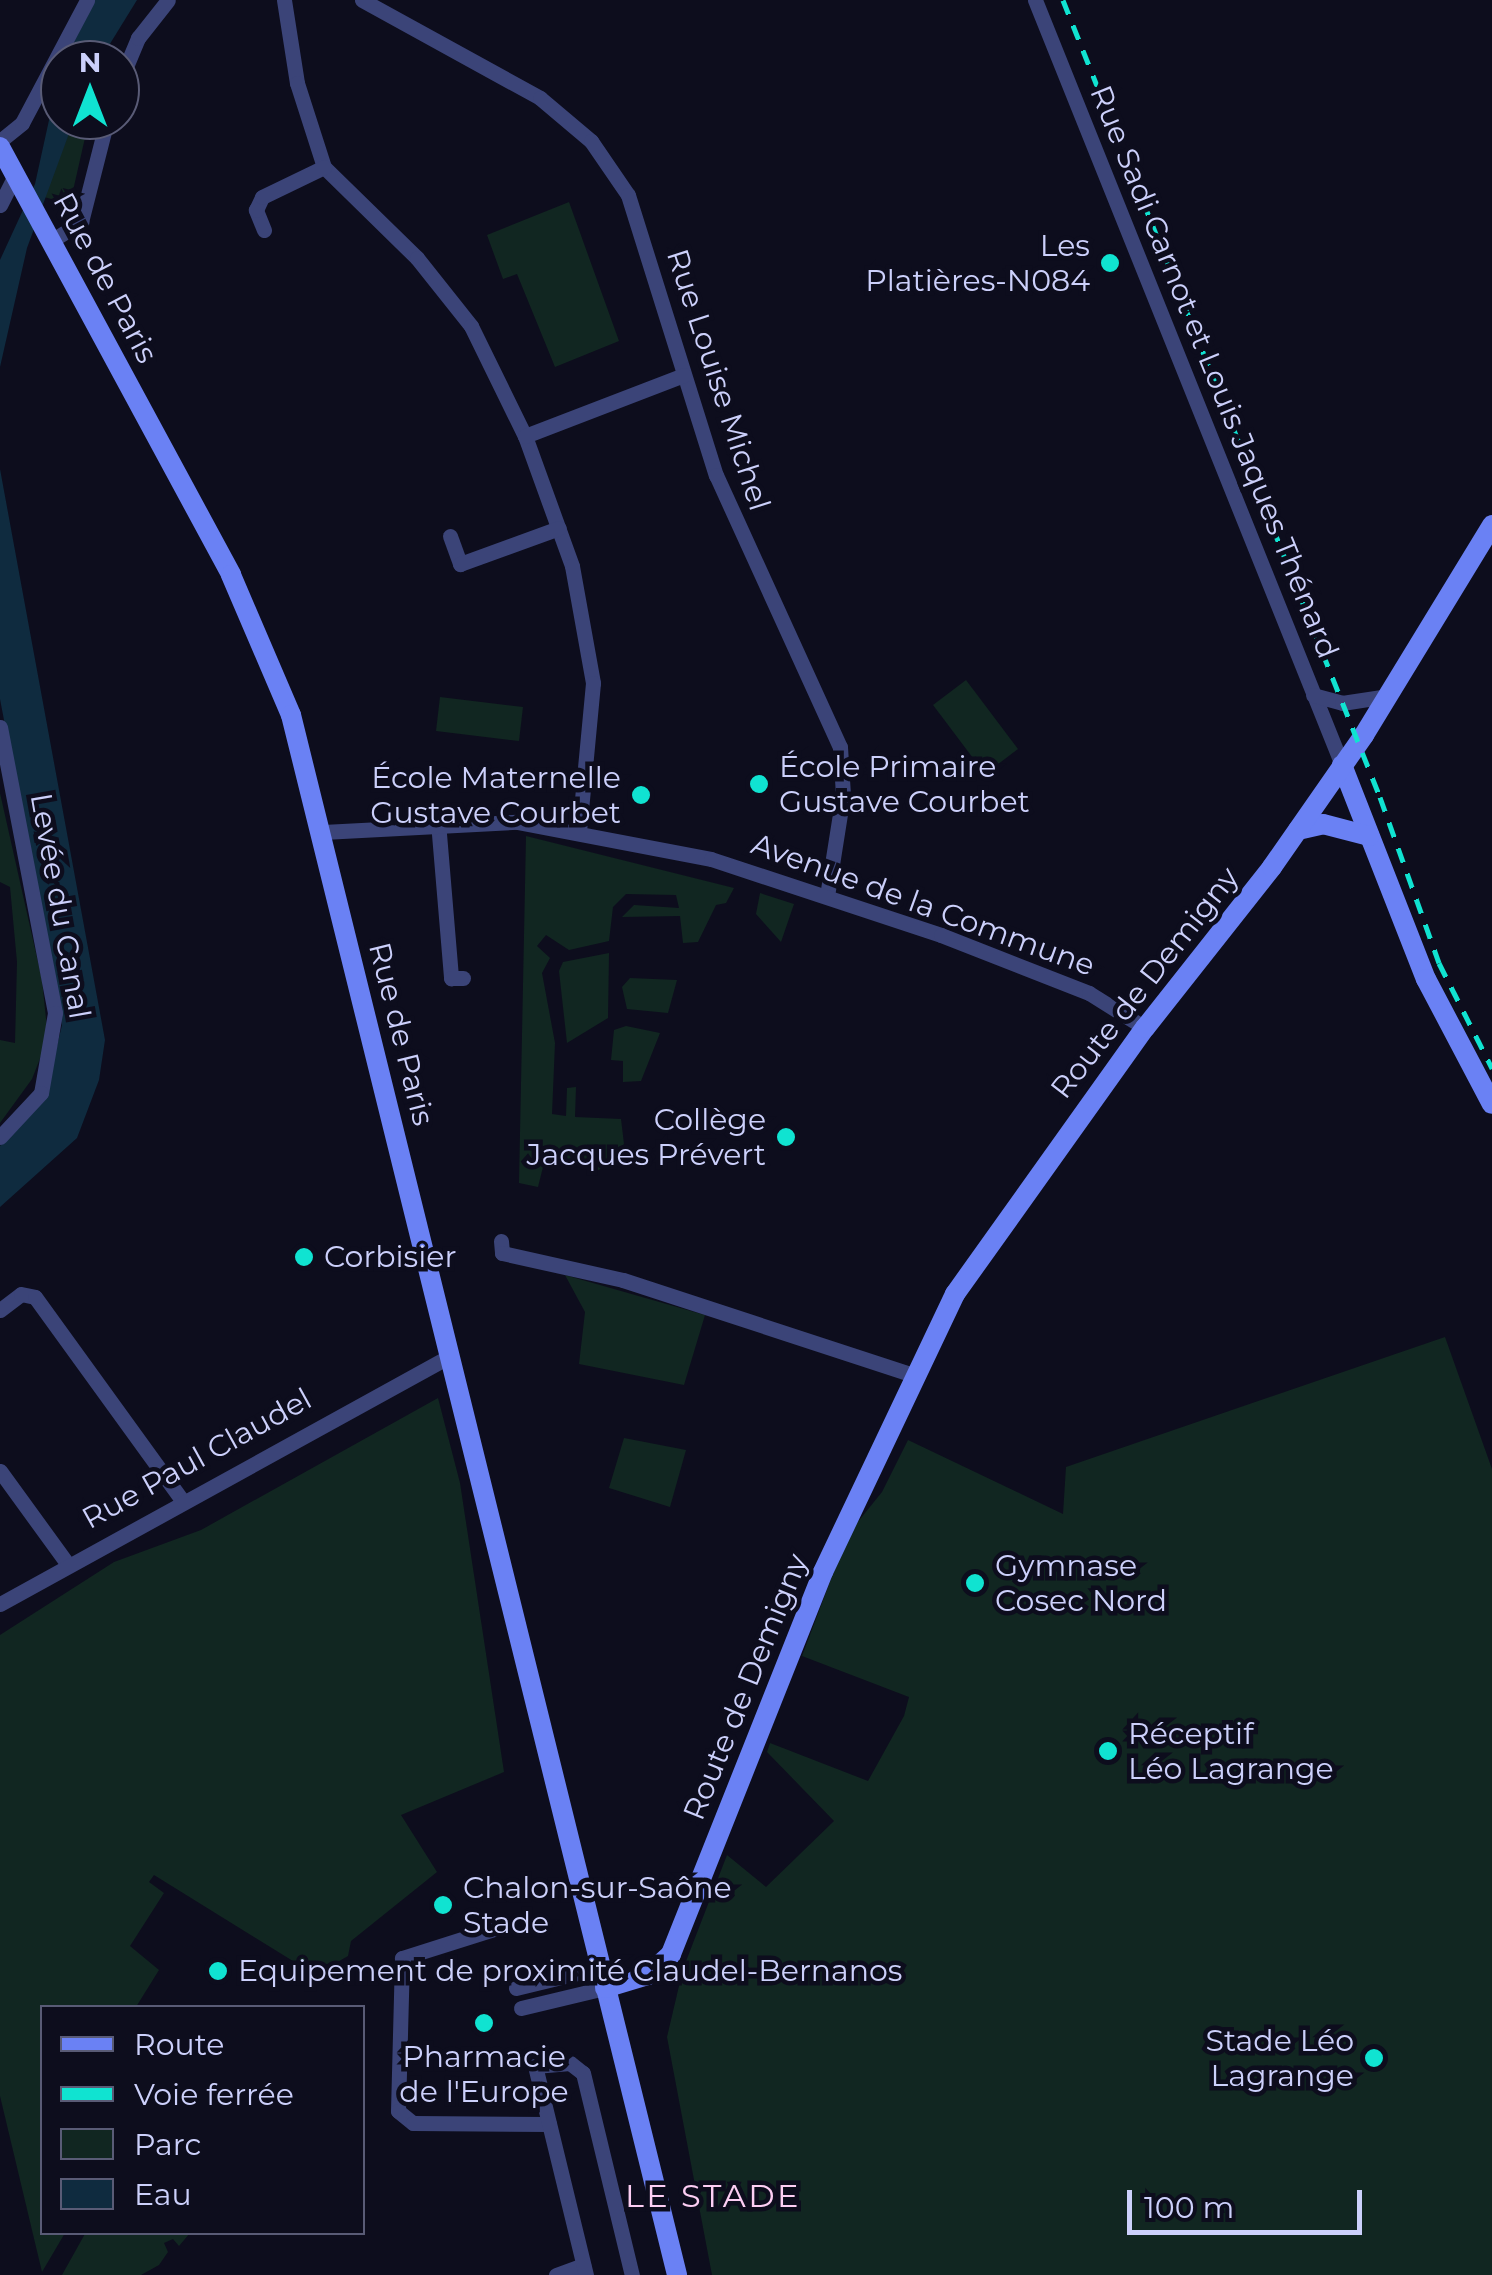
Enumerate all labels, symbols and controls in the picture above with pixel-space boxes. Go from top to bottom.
north arrow [40,40,140,140]
text: N [79,45,101,79]
street label: Rue Sadi Carnot et Louis Jaques Thénard [1082,80,1346,664]
street label: Rue de Paris [45,187,165,369]
place label: Les Platières-N084 [865,228,1090,298]
street label: Rue Louise Michel [659,245,777,515]
marker: Les Platières-N084 [1099,252,1121,274]
place label: École Primaire Gustave Courbet [779,749,1030,820]
place label: École Maternelle Gustave Courbet [370,760,621,830]
marker: École Primaire Gustave Courbet [748,773,770,795]
marker: École Maternelle Gustave Courbet [630,784,652,806]
street label: Levée du Canal [22,790,98,1022]
street label: Avenue de la Commune [746,826,1100,984]
street label: Route de Demigny [1043,860,1247,1106]
street label: Rue de Paris [361,939,441,1129]
place label: Collège Jacques Prévert [527,1102,766,1172]
marker: Collège Jacques Prévert [775,1126,797,1148]
place label: Corbisier [324,1239,456,1275]
marker: Corbisier [293,1246,315,1268]
street label: Rue Paul Claudel [76,1381,318,1537]
place label: Gymnase Cosec Nord [995,1548,1167,1618]
street label: Route de Demigny [676,1549,816,1825]
marker: Gymnase Cosec Nord [964,1572,986,1594]
place label: Réceptif Léo Lagrange [1128,1716,1334,1786]
marker: Réceptif Léo Lagrange [1097,1740,1119,1762]
place label: Chalon-sur-Saône Stade [463,1870,732,1940]
marker: Chalon-sur-Saône Stade [432,1894,454,1916]
place label: Equipement de proximité Claudel-Bernanos [238,1953,903,1989]
marker: Equipement de proximité Claudel-Bernanos [207,1960,229,1982]
legend [40,2005,365,2235]
marker: Pharmacie de l'Europe [473,2012,495,2034]
place label: Stade Léo Lagrange [1206,2023,1354,2094]
text: Route [134,2026,224,2063]
place label: Pharmacie de l'Europe [399,2039,569,2110]
marker: Stade Léo Lagrange [1363,2047,1385,2069]
text: Voie ferrée [134,2076,294,2113]
text: Parc [134,2126,201,2163]
scale bar [1132,2170,1367,2232]
text: Eau [134,2176,192,2213]
district label: LE STADE [625,2177,801,2215]
text: 100 m [1144,2189,1234,2226]

